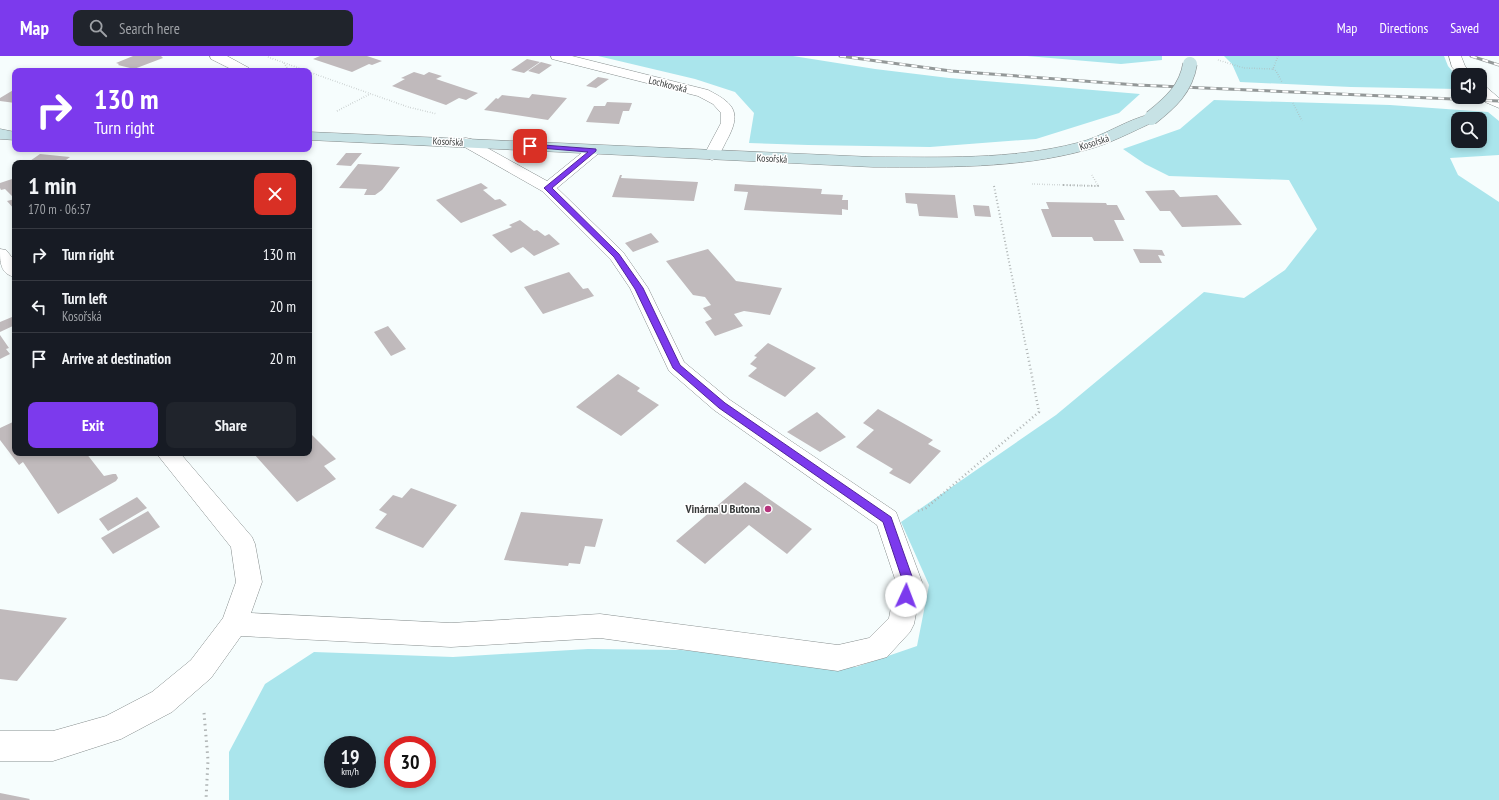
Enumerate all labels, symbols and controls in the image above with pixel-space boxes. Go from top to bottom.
search box [73,10,353,46]
text: Map [20,16,49,40]
icon: search [87,17,109,39]
text: Search here [119,19,180,38]
text: Map [1337,19,1357,37]
text: Directions [1379,19,1428,37]
text: Saved [1450,19,1479,37]
map controls [1451,68,1487,148]
button: sound [1451,68,1487,104]
street label: Lochkovská [647,73,688,96]
text: 130 m [94,80,158,117]
icon: right [28,84,80,136]
button: search [1451,112,1487,148]
text: Turn right [94,116,154,139]
pin [513,129,547,163]
street label: Kosořská [1078,132,1111,153]
street label: Kosořská [432,134,464,149]
icon: arrive [519,135,541,157]
street label: Kosořská [756,151,788,166]
text: 1 min [28,170,76,201]
button: close [254,173,296,215]
text: 170 m · 06:57 [28,201,91,218]
icon: right [28,244,50,266]
text: Turn right [62,245,114,264]
text: 130 m [263,245,296,264]
text: Turn left [62,289,107,308]
icon: left [28,296,50,318]
text: 20 m [270,297,296,316]
text: Kosořská [62,308,102,325]
icon: arrive [28,348,50,370]
text: Arrive at destination [62,349,171,368]
text: 20 m [270,349,296,368]
button: Exit [28,402,158,448]
button: Share [166,402,296,448]
place label: Vinárna U Butona [685,501,760,516]
marker: Vinárna U Butona [763,504,773,514]
position arrow [885,575,927,617]
speed limit sign: 30 [384,736,436,788]
text: 19 [340,744,360,770]
text: km/h [341,765,359,778]

